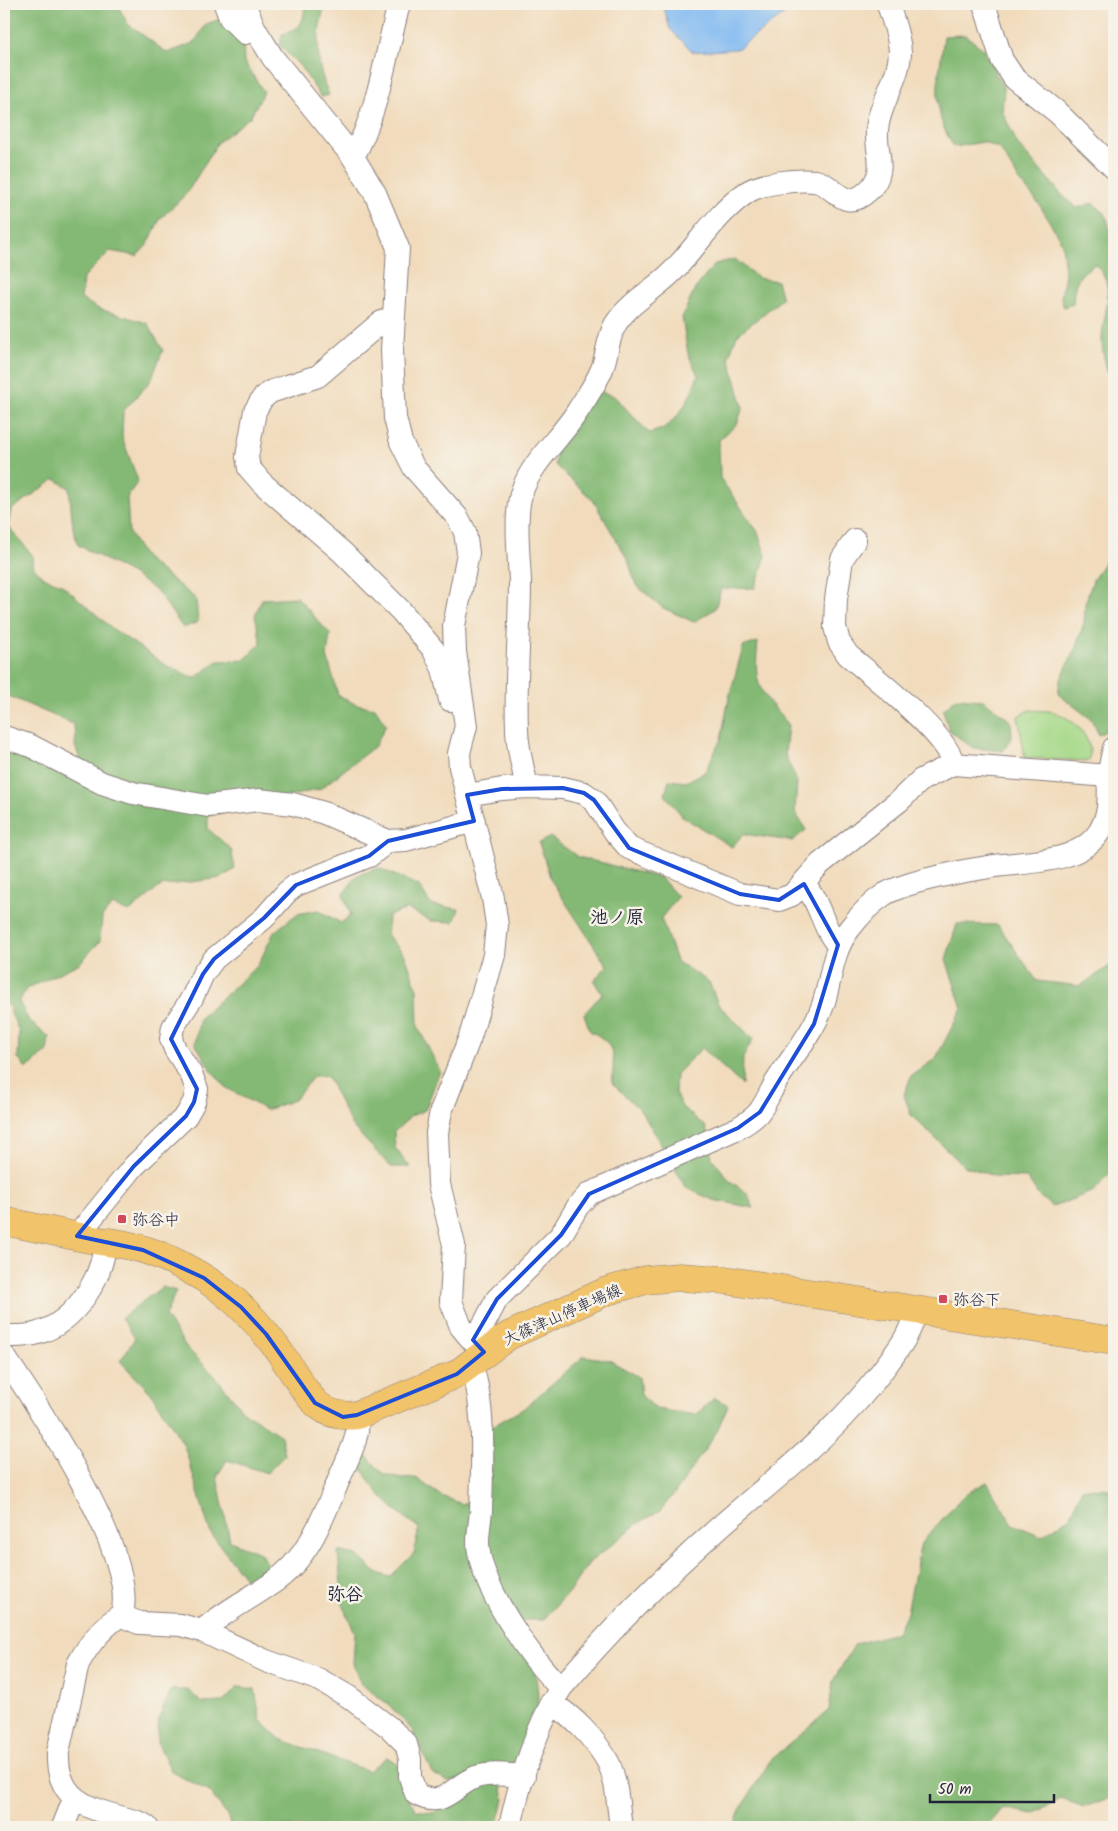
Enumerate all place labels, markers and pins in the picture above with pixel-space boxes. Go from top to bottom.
place label: 弥谷中 [132,1208,180,1233]
marker: 弥谷中 [116,1213,128,1225]
place label: 弥谷下 [953,1288,1001,1313]
marker: 弥谷下 [937,1293,949,1305]

